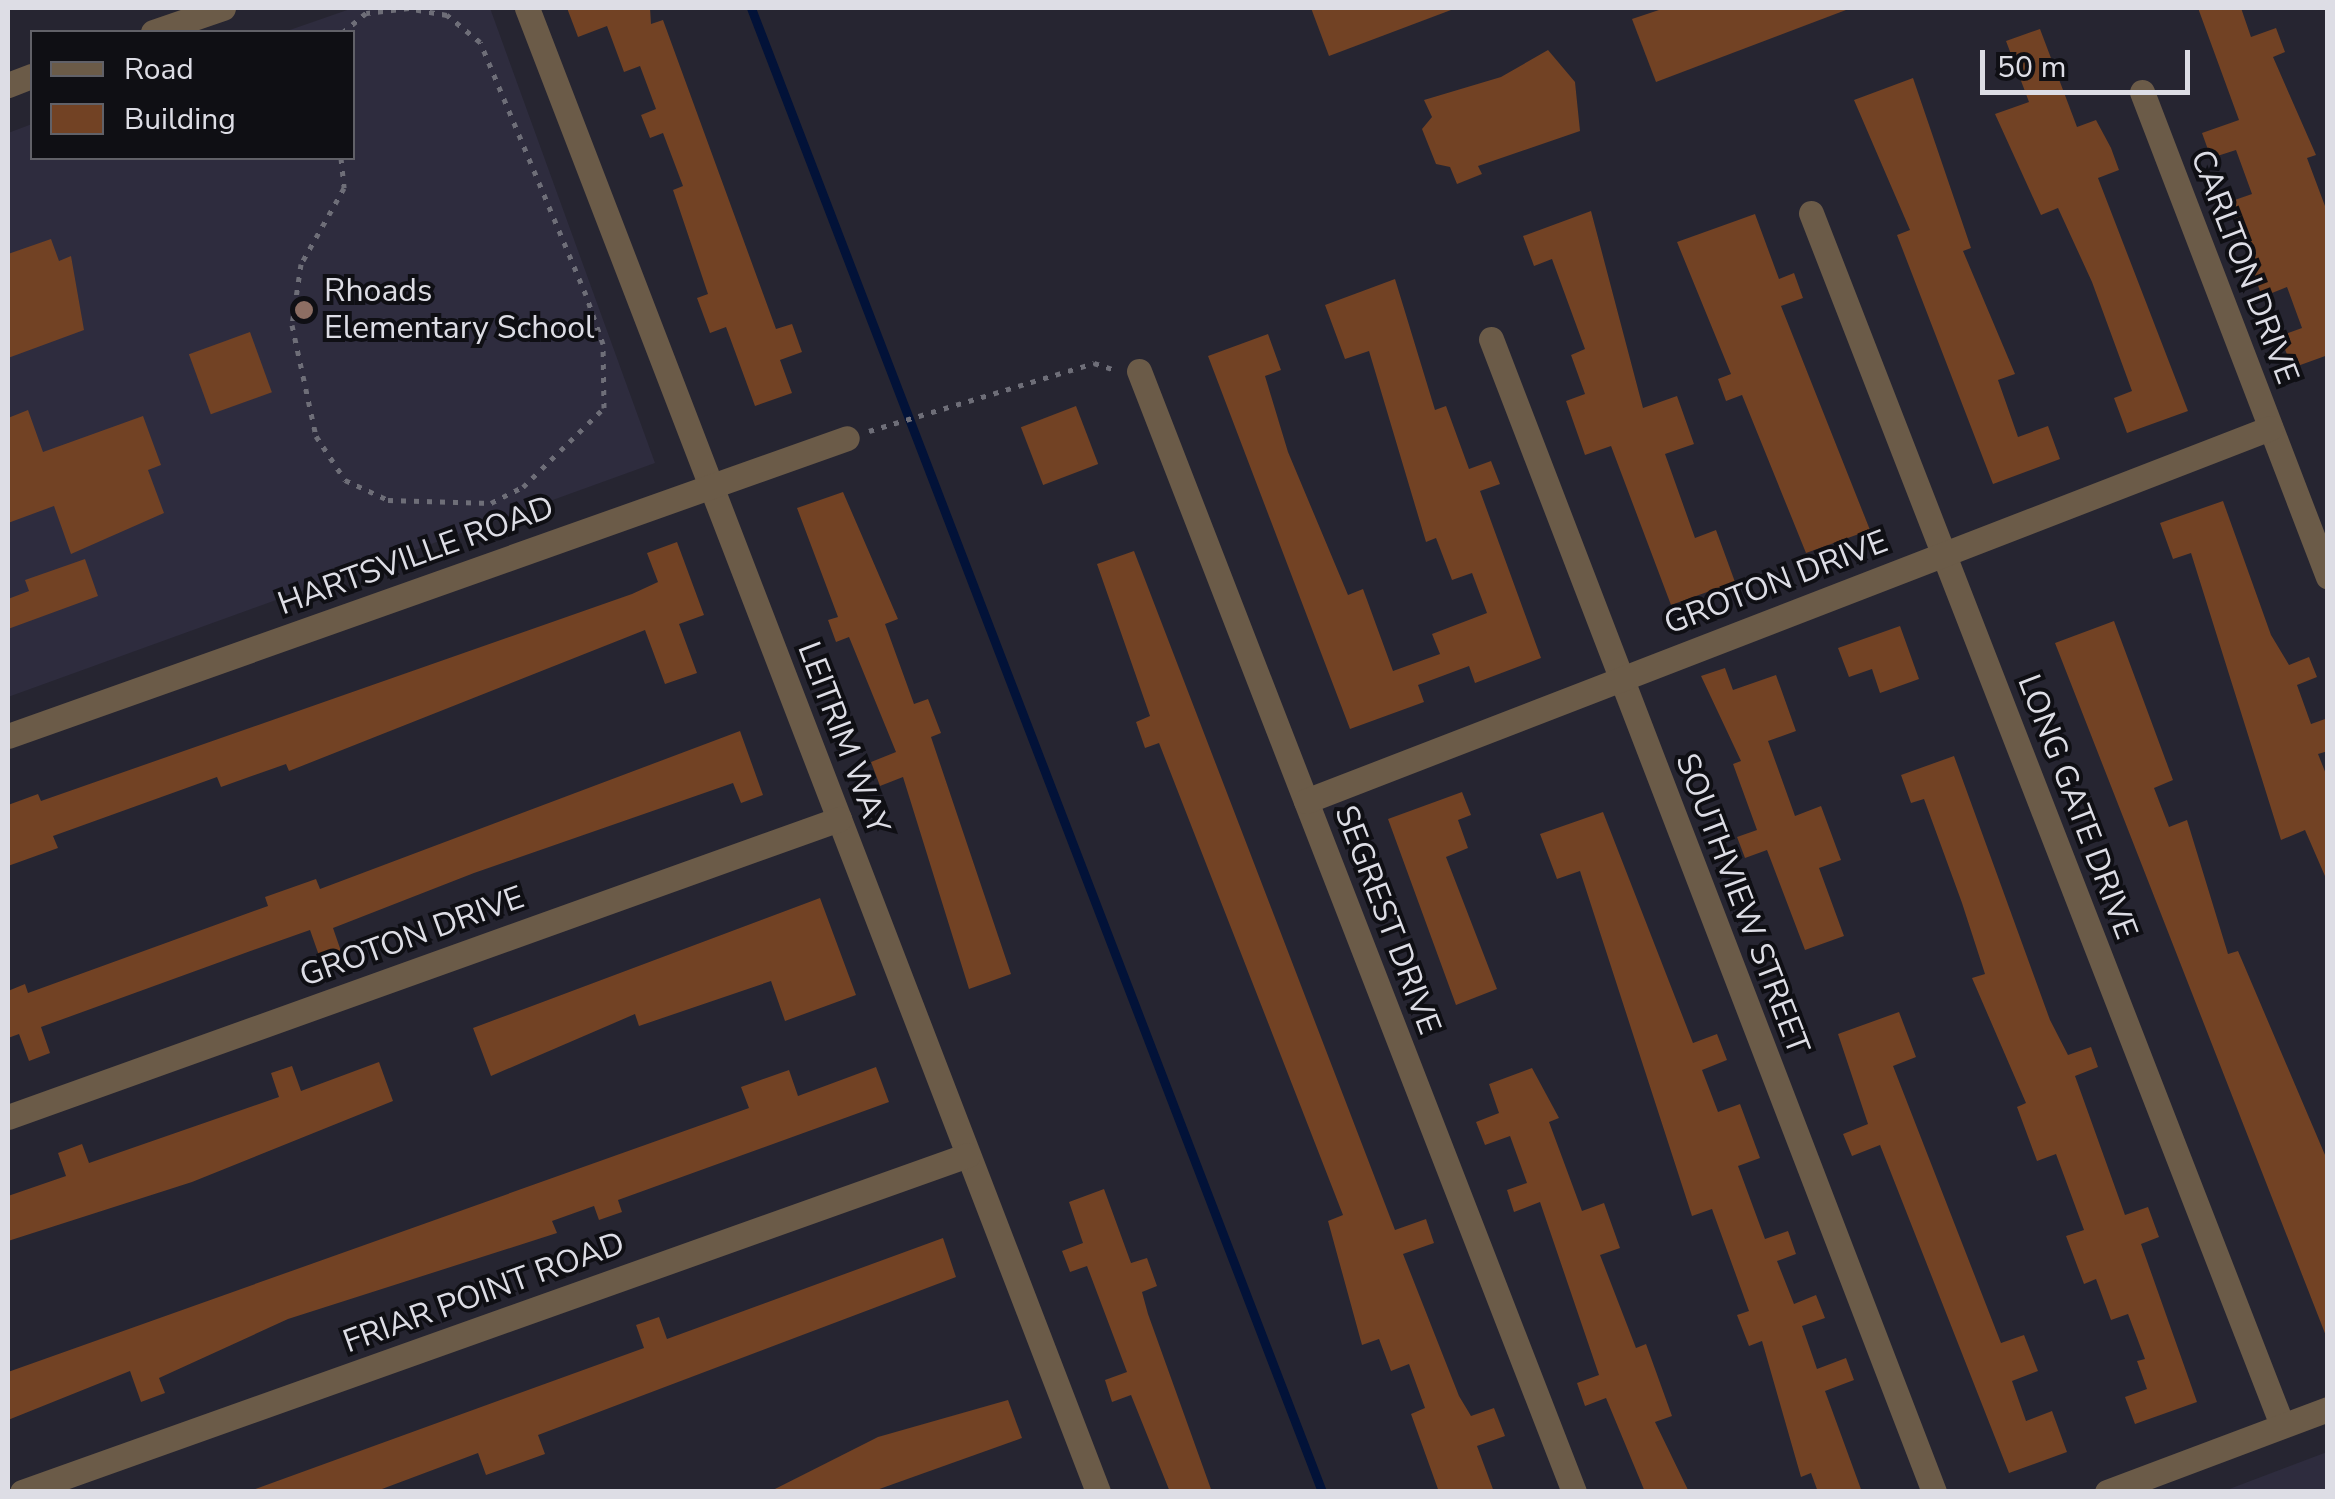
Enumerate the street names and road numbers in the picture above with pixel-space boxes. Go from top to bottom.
street label: CARLTON DRIVE [2182,145,2306,389]
street label: HARTSVILLE ROAD [273,488,559,624]
street label: GROTON DRIVE [1659,523,1893,643]
street label: LEITRIM WAY [789,637,897,839]
street label: LONG GATE DRIVE [2009,669,2145,945]
street label: SOUTHVIEW STREET [1667,748,1817,1060]
street label: SEGREST DRIVE [1326,800,1448,1040]
street label: GROTON DRIVE [295,879,529,995]
street label: FRIAR POINT ROAD [338,1224,630,1362]

